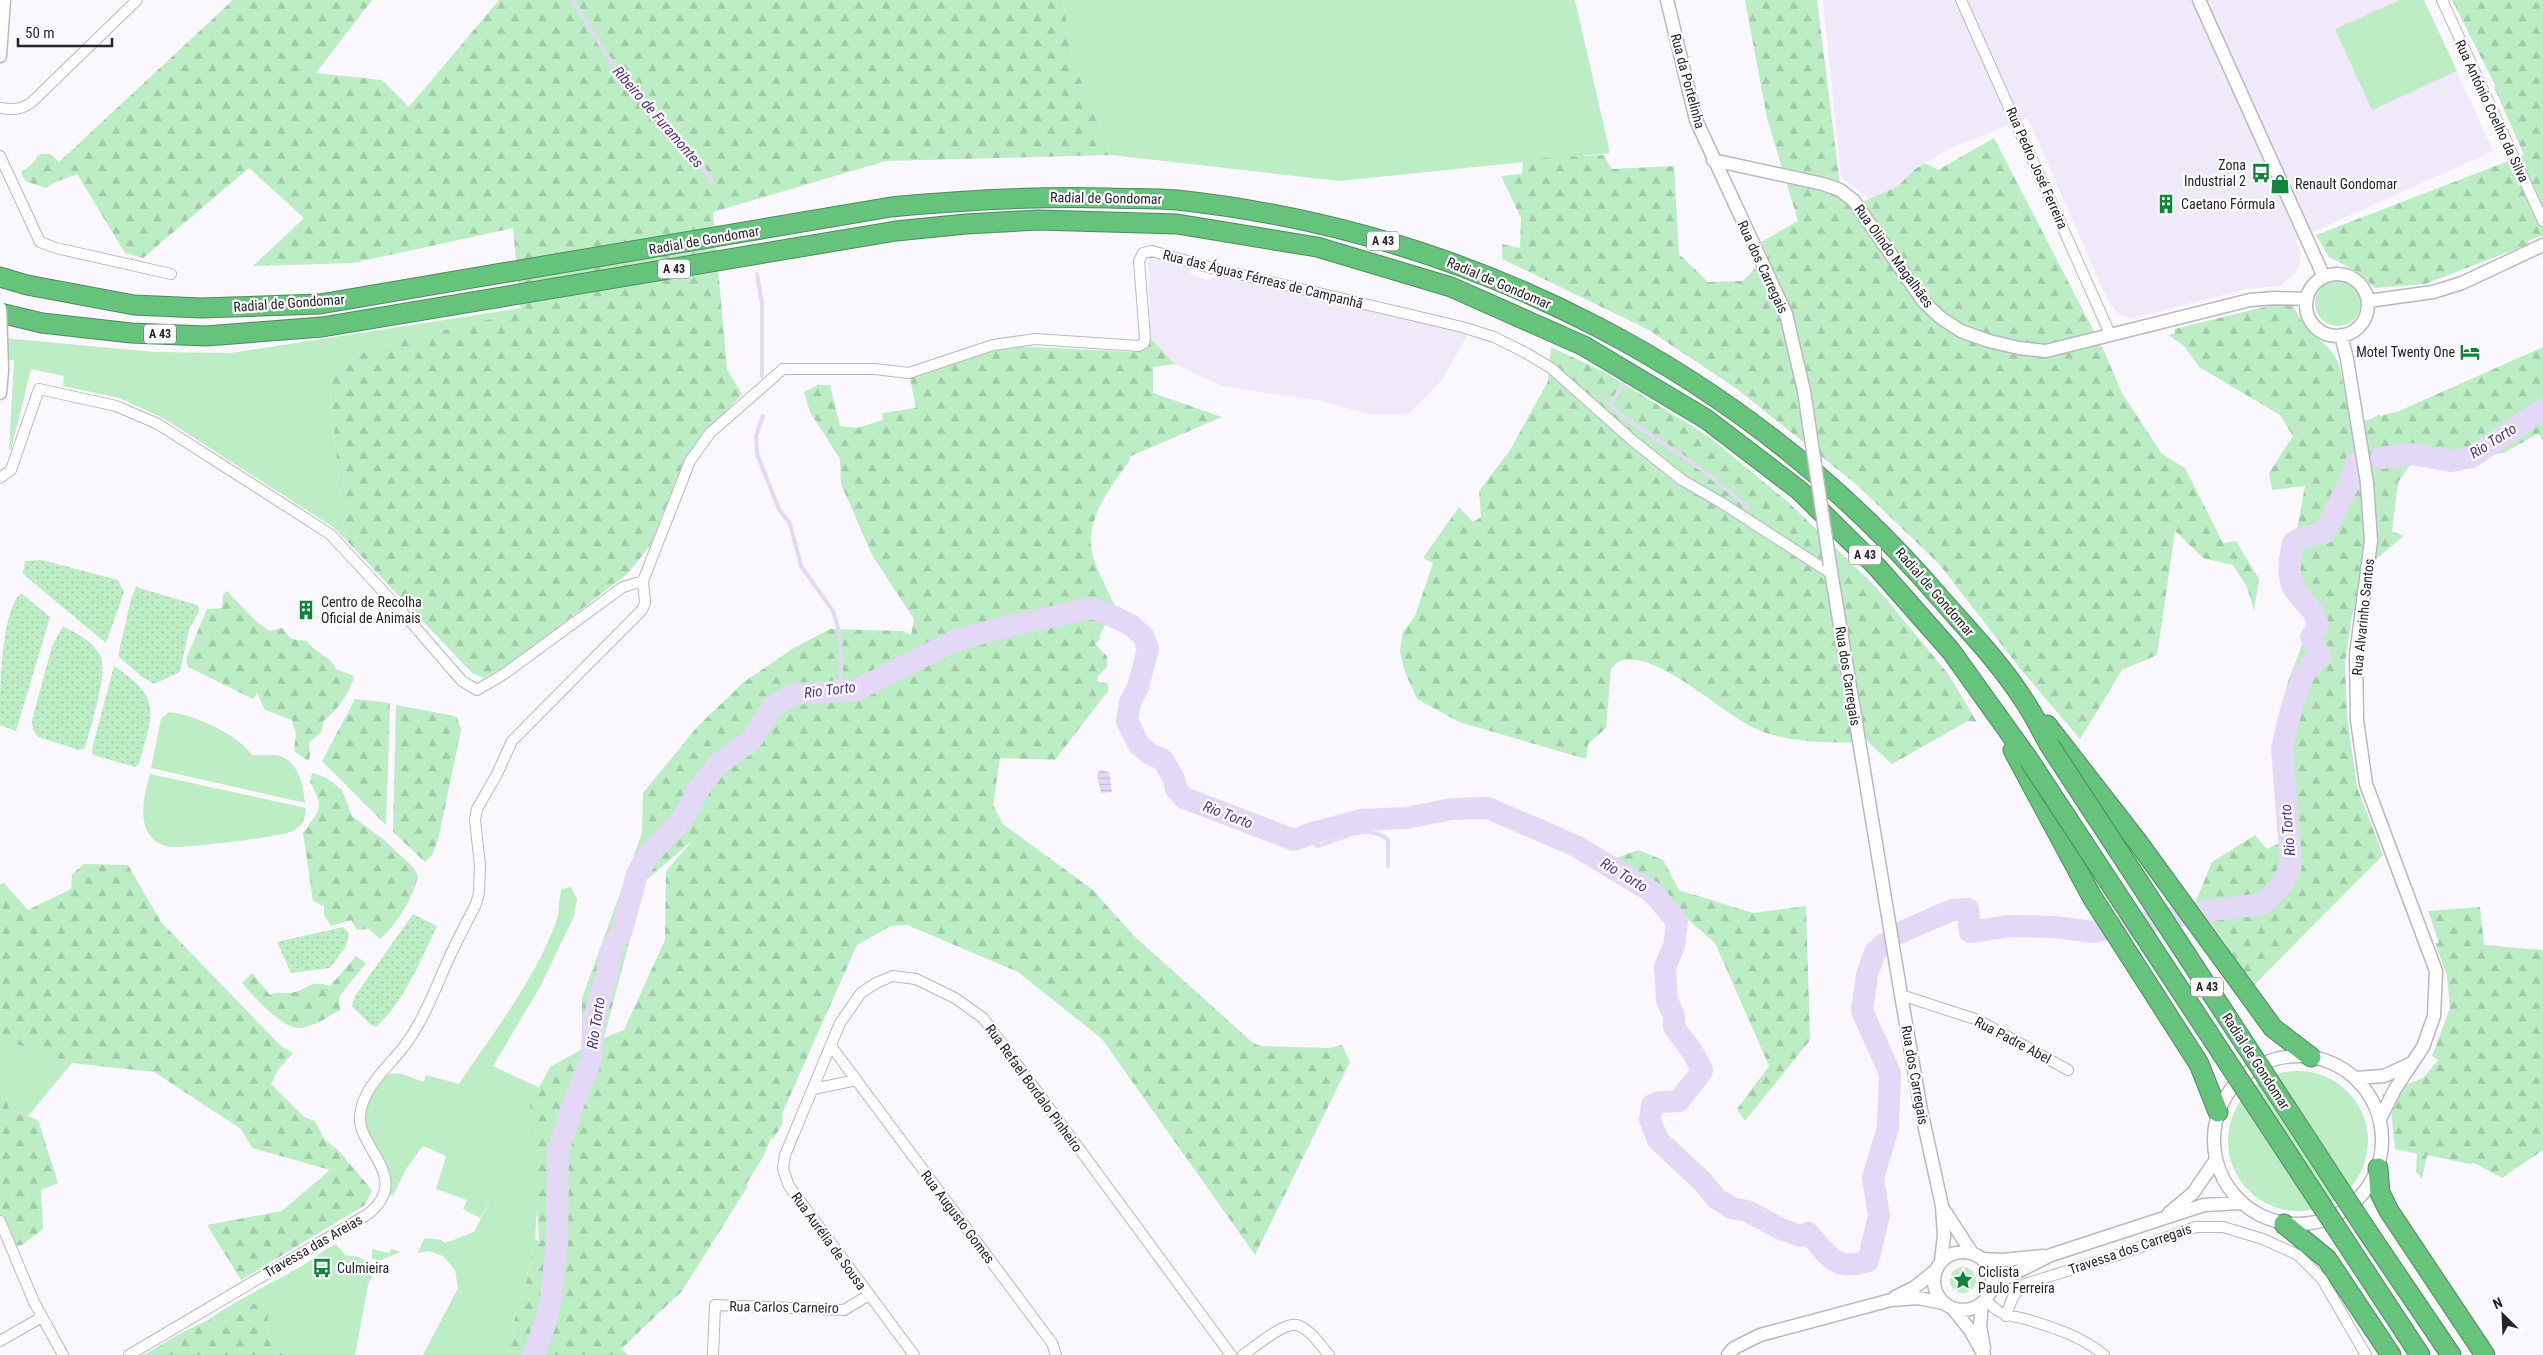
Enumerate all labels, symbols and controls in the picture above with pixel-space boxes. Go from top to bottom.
scale bar [18,15,111,47]
text: 50 m [25,24,55,42]
street label: Rua da Portelinha [1668,32,1708,130]
street label: Rua António Coelho da Silva [2452,37,2532,185]
water label: Ribeiro de Furamontes [609,62,707,172]
street label: Rua Pedro José Ferreira [2003,105,2071,231]
place label: Zona Industrial 2 [2184,157,2246,189]
bus stop icon: Zona Industrial 2 [2250,162,2272,184]
shop icon: Renault Gondomar [2269,173,2291,195]
place label: Renault Gondomar [2295,176,2397,192]
street label: Radial de Gondomar [1050,189,1162,207]
building icon: Caetano Fórmula [2155,193,2177,215]
place label: Caetano Fórmula [2181,196,2275,212]
street label: Rua Olindo Magalhães [1851,201,1937,311]
street label: Rua dos Carregais [1735,218,1791,316]
street label: Radial de Gondomar [648,222,760,258]
road number: A 43 [1367,232,1399,250]
street label: Rua das Águas Férreas de Campanhã [1161,245,1365,312]
street label: Radial de Gondomar [1444,254,1554,312]
road number: A 43 [658,260,690,278]
street label: Radial de Gondomar [233,291,345,315]
road number: A 43 [144,324,176,344]
hotel icon: Motel Twenty One [2459,341,2481,363]
place label: Motel Twenty One [2356,344,2455,360]
water label: Rio Torto [2466,420,2520,462]
street label: Radial de Gondomar [1892,545,1978,639]
road number: A 43 [1849,546,1881,564]
street label: Rua Alvarinho Santos [2349,558,2377,676]
place label: Centro de Recolha Oficial de Animais [321,594,422,626]
building icon: Centro de Recolha Oficial de Animais [295,599,317,621]
street label: Rua dos Carregais [1832,625,1864,727]
water label: Rio Torto [803,678,857,702]
water label: Rio Torto [1201,797,1255,833]
water label: Rio Torto [2277,803,2299,857]
water label: Rio Torto [1597,854,1651,896]
road number: A 43 [2191,978,2223,996]
water label: Rio Torto [583,996,609,1050]
street label: Radial de Gondomar [2219,1010,2293,1112]
street label: Rua Padre Abel [1972,1013,2054,1067]
street label: Rua Refael Bordalo Pinheiro [982,1021,1086,1155]
street label: Rua dos Carregais [1898,1024,1932,1126]
street label: Rua Augusto Gomes [918,1167,998,1267]
street label: Rua Aurélia de Sousa [788,1189,870,1293]
street label: Travessa das Areias [261,1211,365,1281]
street label: Travessa dos Carregais [2066,1220,2194,1278]
bus stop icon: Culmieira [311,1257,333,1279]
place label: Culmieira [337,1260,389,1276]
place label: Ciclista Paulo Ferreira [1978,1264,2055,1296]
place icon: Ciclista Paulo Ferreira [1952,1269,1974,1291]
north arrow [2478,1290,2528,1340]
text: N [2491,1294,2505,1312]
street label: Rua Carlos Carneiro [729,1298,839,1316]

